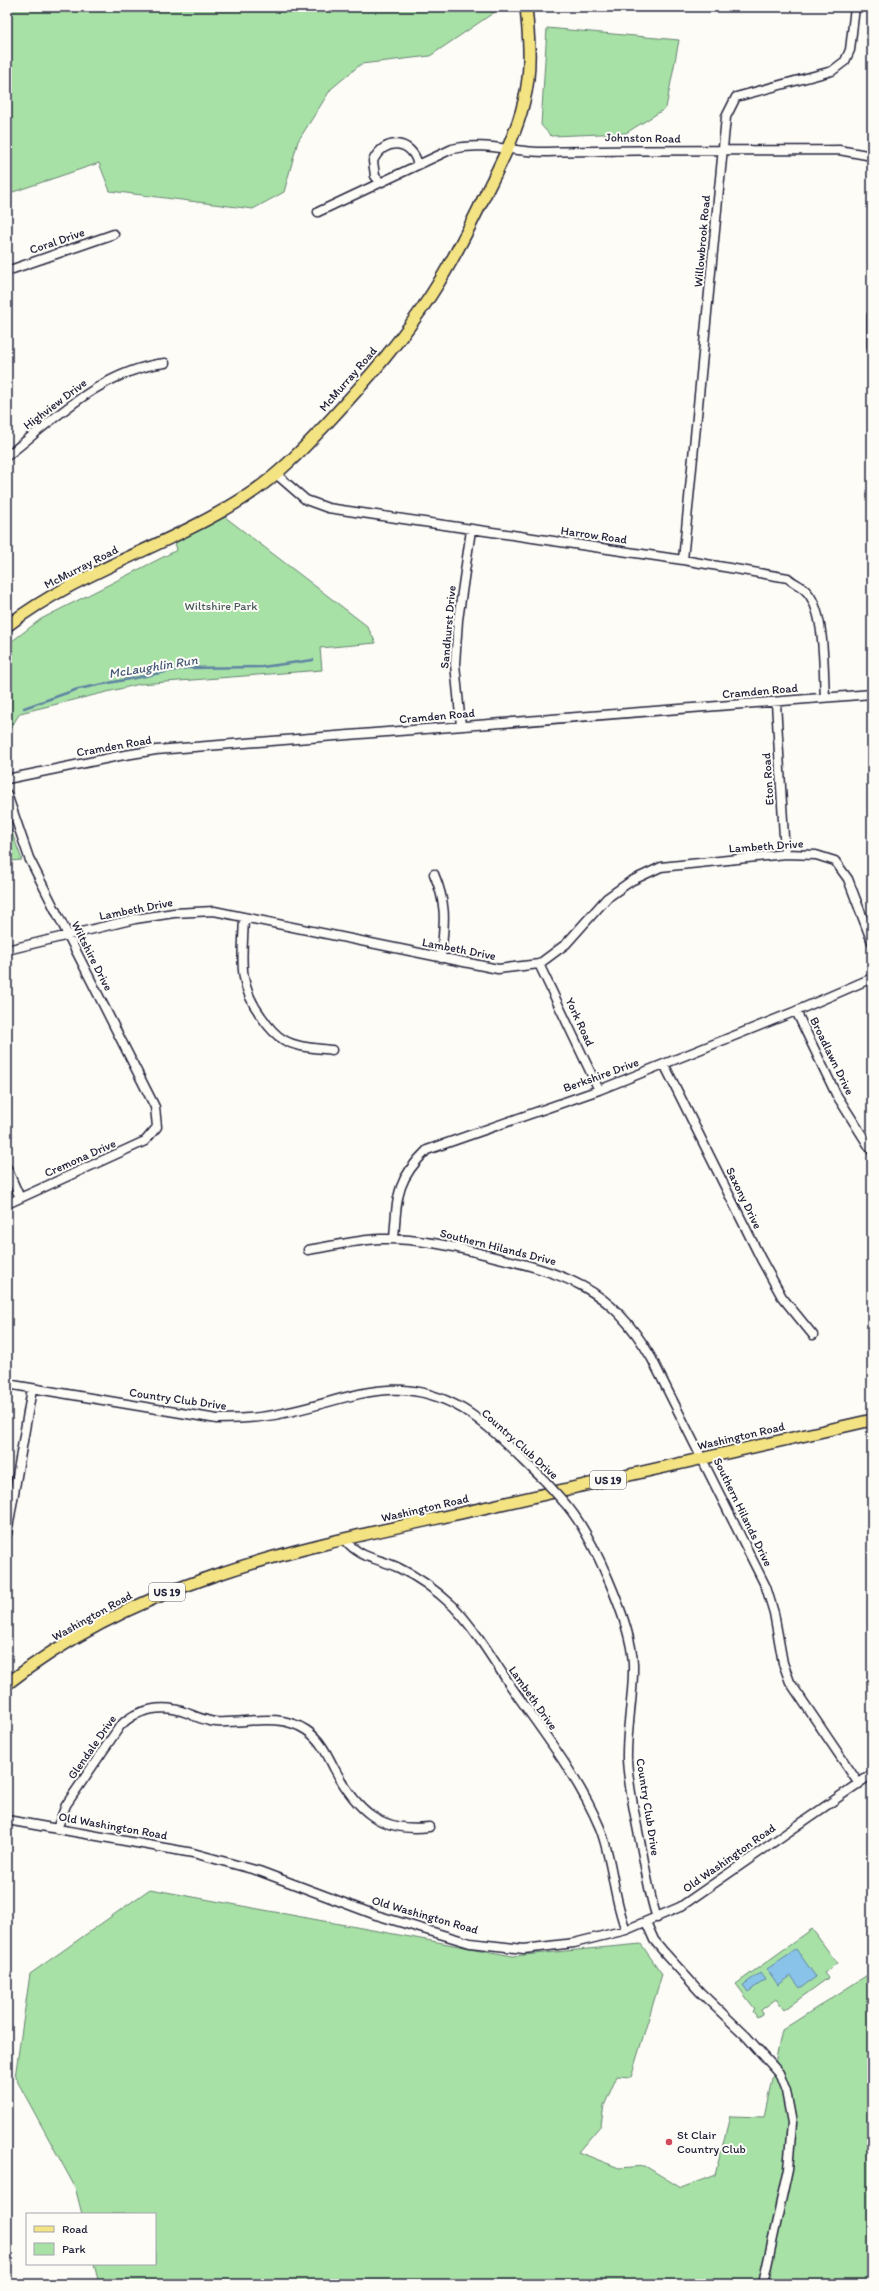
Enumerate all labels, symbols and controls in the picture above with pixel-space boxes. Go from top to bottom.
street label: Johnston Road [605,130,682,146]
street label: Willowbrook Road [691,194,713,288]
street label: Coral Drive [28,225,87,257]
street label: McMurray Road [316,343,380,414]
street label: Highview Drive [21,375,90,432]
street label: Harrow Road [560,523,629,547]
street label: McMurray Road [42,542,121,592]
street label: Sandhurst Drive [437,585,459,669]
park label: Wiltshire Park [185,599,258,613]
water label: McLaughlin Run [108,652,199,681]
street label: Cramden Road [722,681,799,701]
street label: Cramden Road [399,706,476,726]
street label: Cramden Road [75,732,153,759]
street label: Eton Road [759,752,777,806]
street label: Lambeth Drive [728,836,804,856]
street label: Lambeth Drive [98,895,174,923]
street label: Wiltshire Drive [68,919,116,993]
street label: Lambeth Drive [421,935,497,963]
street label: York Road [563,995,598,1049]
street label: Broadlawn Drive [807,1015,857,1097]
street label: Berkshire Drive [561,1055,641,1095]
street label: Cremona Drive [42,1136,118,1180]
street label: Saxony Drive [723,1165,765,1231]
street label: Southern Hilands Drive [438,1226,558,1268]
street label: Country Club Drive [128,1385,228,1413]
street label: Country Club Drive [479,1406,561,1482]
street label: Washington Road [696,1419,787,1453]
street label: Southern Hilands Drive [711,1455,776,1569]
road number: US 19 [590,1471,626,1489]
street label: Washington Road [380,1491,471,1525]
road number: US 19 [149,1583,185,1601]
street label: Washington Road [49,1588,135,1644]
street label: Lambeth Drive [506,1663,560,1733]
street label: Glendale Drive [65,1712,119,1782]
street label: Country Club Drive [633,1757,663,1857]
street label: Old Washington Road [58,1810,169,1843]
street label: Old Washington Road [680,1820,779,1895]
street label: Old Washington Road [370,1893,480,1937]
place label: St Clair Country Club [677,2128,746,2156]
marker: St Clair Country Club [664,2137,674,2147]
legend [26,2213,156,2265]
text: Road [62,2222,88,2236]
text: Park [62,2242,86,2256]

